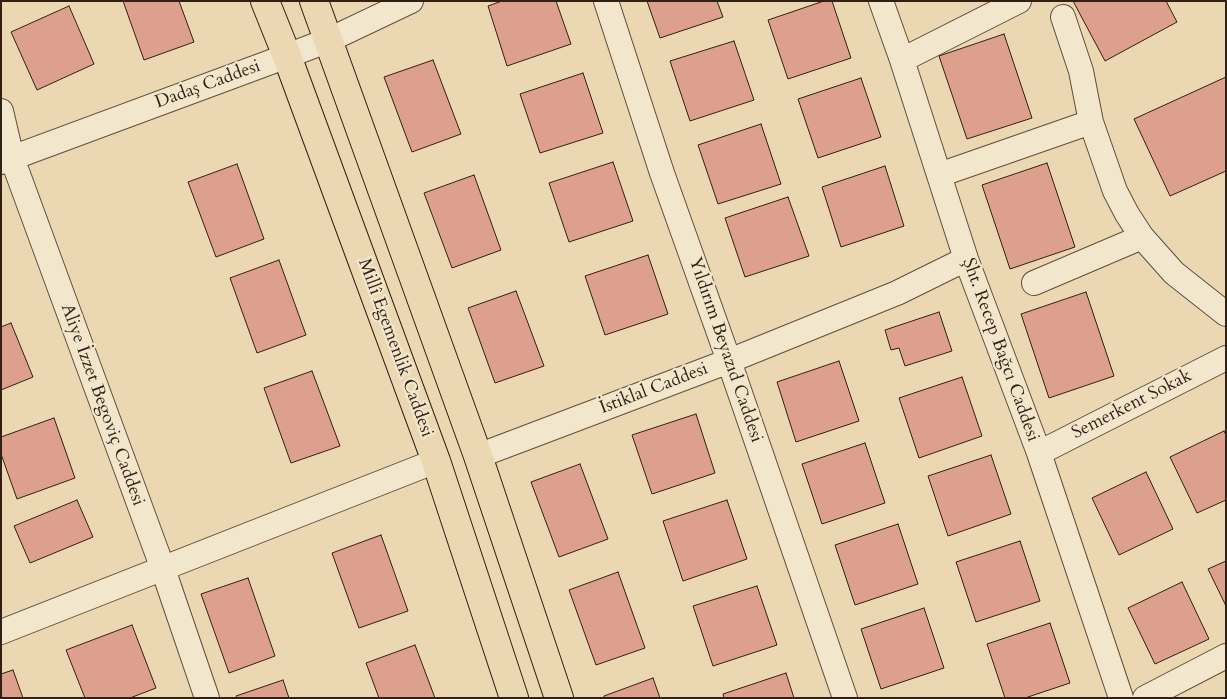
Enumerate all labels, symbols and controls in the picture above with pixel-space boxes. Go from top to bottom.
street label: Dadaş Caddesi [152,56,264,114]
street label: Yıldırım Beyazıd Caddesi [683,255,767,445]
street label: Şht. Recep Bağcı Caddesi [957,255,1043,445]
street label: Millî Egemenlik Caddesi [353,256,437,440]
street label: Aliye İzzet Begoviç Caddesi [55,301,149,509]
street label: İstiklal Caddesi [597,358,711,420]
street label: Semerkent Sokak [1069,366,1195,444]

